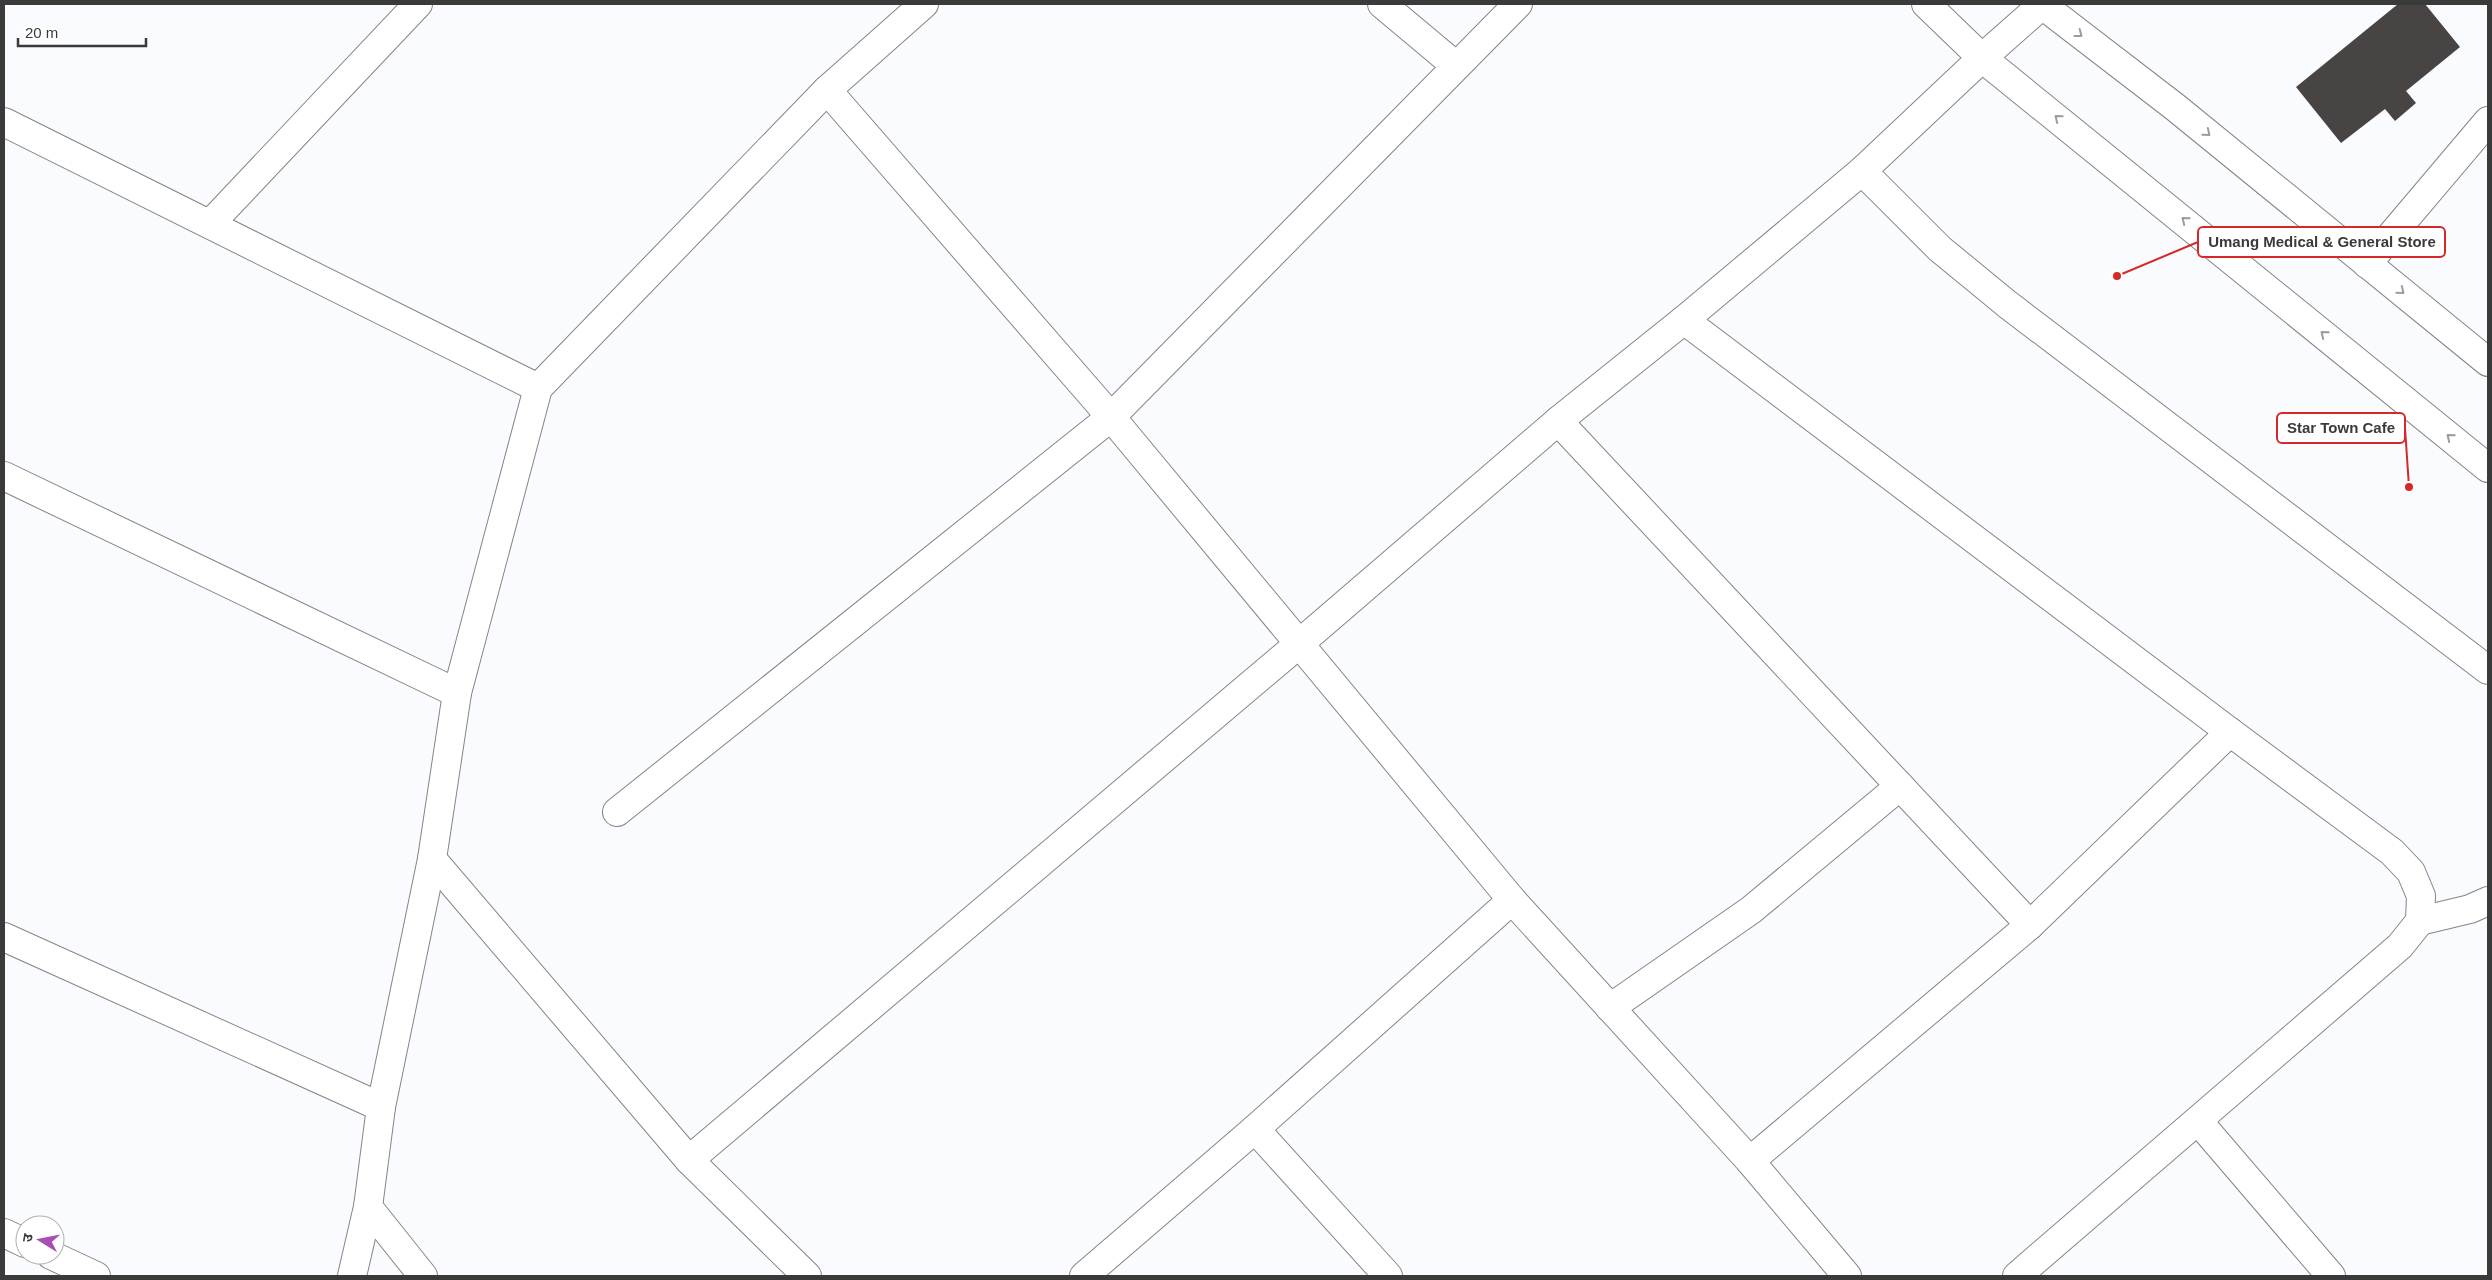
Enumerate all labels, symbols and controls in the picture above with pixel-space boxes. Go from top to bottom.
scale bar [18,15,145,47]
text: 20 m [25,24,58,41]
one-way arrow [2073,28,2082,36]
one-way arrow [2055,115,2064,124]
one-way arrow [2202,128,2211,137]
one-way arrow [2182,218,2191,226]
callout: Umang Medical & General Store [2198,227,2445,257]
text: Umang Medical & General Store [2208,233,2436,250]
one-way arrow [2395,286,2404,294]
one-way arrow [2321,331,2330,340]
callout: Star Town Cafe [2277,413,2405,443]
text: Star Town Cafe [2287,419,2395,436]
one-way arrow [2447,433,2456,442]
north arrow [15,1215,65,1265]
text: उ [19,1232,36,1243]

